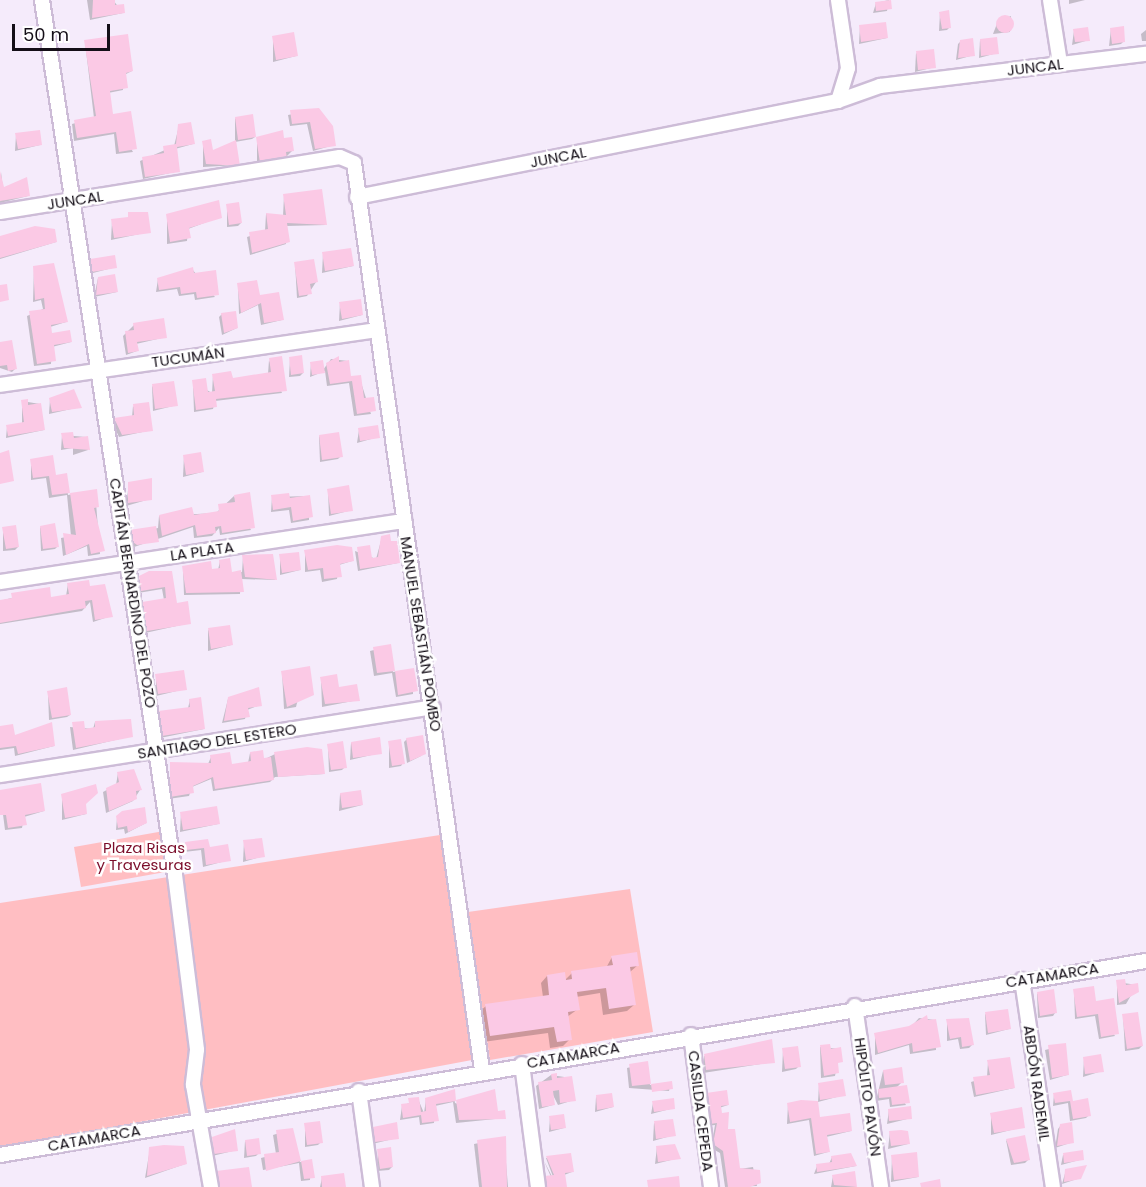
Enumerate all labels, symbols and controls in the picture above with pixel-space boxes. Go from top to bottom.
scale bar [15,12,112,50]
text: 50 m [23,22,69,47]
street label: JUNCAL [1006,55,1064,79]
street label: JUNCAL [528,143,588,171]
street label: JUNCAL [46,187,104,213]
street label: TUCUMÁN [150,343,226,371]
street label: CAPITÁN BERNARDINO DEL POZO [106,477,160,709]
street label: MANUEL SEBASTIÁN POMBO [397,535,445,733]
street label: LA PLATA [169,538,235,564]
street label: SANTIAGO DEL ESTERO [136,720,298,762]
park label: Plaza Risas y Travesuras [96,838,192,873]
street label: CATAMARCA [1004,959,1100,991]
street label: ABDÓN RADEMIL [1020,1024,1054,1142]
street label: HIPÓLITO PAVÓN [851,1036,885,1158]
street label: CATAMARCA [525,1038,621,1072]
street label: CASILDA CEPEDA [685,1049,717,1173]
street label: CATAMARCA [46,1121,142,1155]

